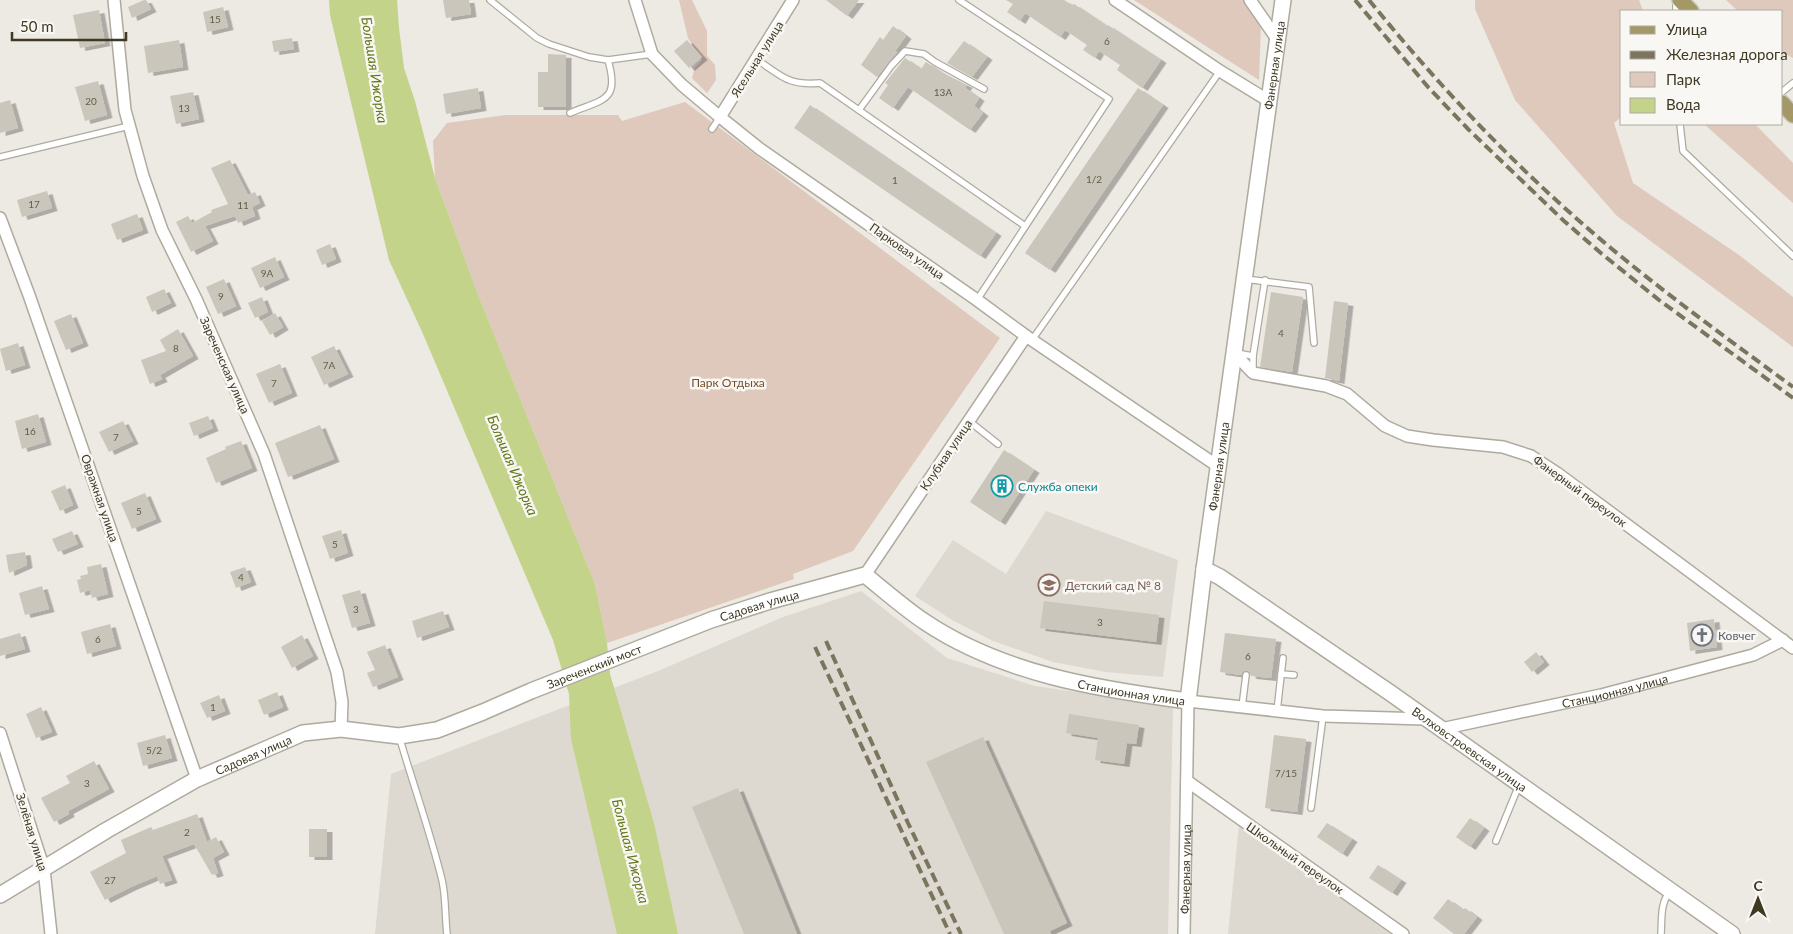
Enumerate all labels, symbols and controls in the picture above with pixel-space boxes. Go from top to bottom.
scale bar [12,10,126,42]
legend [1620,10,1783,125]
house number: 15 [209,13,221,25]
water label: Большая Ижорка [358,16,392,124]
text: 50 m [20,17,54,35]
street label: Ясельная улица [727,18,786,101]
street label: Фанерная улица [1260,20,1288,111]
text: Улица [1666,20,1707,38]
house number: 6 [1104,35,1110,47]
text: Железная дорога [1666,45,1788,63]
text: Парк [1666,70,1701,88]
house number: 13А [934,86,952,98]
house number: 20 [85,95,97,107]
text: Вода [1666,95,1701,113]
house number: 13 [178,102,190,114]
house number: 1/2 [1086,173,1102,185]
house number: 1 [892,174,898,186]
house number: 17 [28,198,40,210]
house number: 11 [237,199,249,211]
street label: Парковая улица [867,220,947,282]
house number: 9А [261,267,274,279]
house number: 9 [218,290,224,302]
street label: Зареченская улица [197,314,253,416]
house number: 4 [1278,327,1284,339]
house number: 8 [173,342,179,354]
house number: 7А [323,359,336,371]
park label: Парк Отдыха [691,375,765,390]
house number: 7 [271,377,277,389]
water label: Большая Ижорка [484,412,542,518]
street label: Клубная улица [917,416,975,494]
street label: Фанерная улица [1205,421,1232,512]
house number: 16 [24,425,36,437]
house number: 7 [113,431,119,443]
street label: Овражная улица [78,452,122,544]
street label: Фанерный переулок [1530,452,1630,530]
building icon: Служба опеки [990,474,1014,498]
place label: Служба опеки [1018,479,1098,494]
house number: 5 [136,505,142,517]
house number: 5 [332,538,338,550]
house number: 4 [238,571,244,583]
school or university icon: Детский сад № 8 [1037,573,1061,597]
place label: Детский сад № 8 [1065,578,1161,593]
street label: Садовая улица [718,586,800,624]
house number: 3 [353,603,359,615]
house number: 3 [1097,616,1103,628]
church icon: Ковчег [1690,623,1714,647]
place label: Ковчег [1718,628,1756,643]
house number: 6 [95,633,101,645]
street label: Зареченский мост [544,641,644,692]
house number: 6 [1245,650,1251,662]
street label: Станционная улица [1560,670,1670,711]
street label: Станционная улица [1076,675,1186,708]
house number: 1 [210,701,216,713]
street label: Волховстроевская улица [1409,703,1530,795]
street label: Садовая улица [213,731,294,778]
house number: 5/2 [146,744,162,756]
house number: 7/15 [1275,767,1297,779]
house number: 3 [84,777,90,789]
street label: Зелёная улица [13,791,51,873]
water label: Большая Ижорка [609,797,653,905]
street label: Школьный переулок [1243,819,1347,898]
street label: Фанерная улица [1177,824,1193,914]
house number: 2 [184,826,190,838]
house number: 27 [104,874,116,886]
north arrow [1733,874,1783,924]
text: С [1753,877,1763,894]

